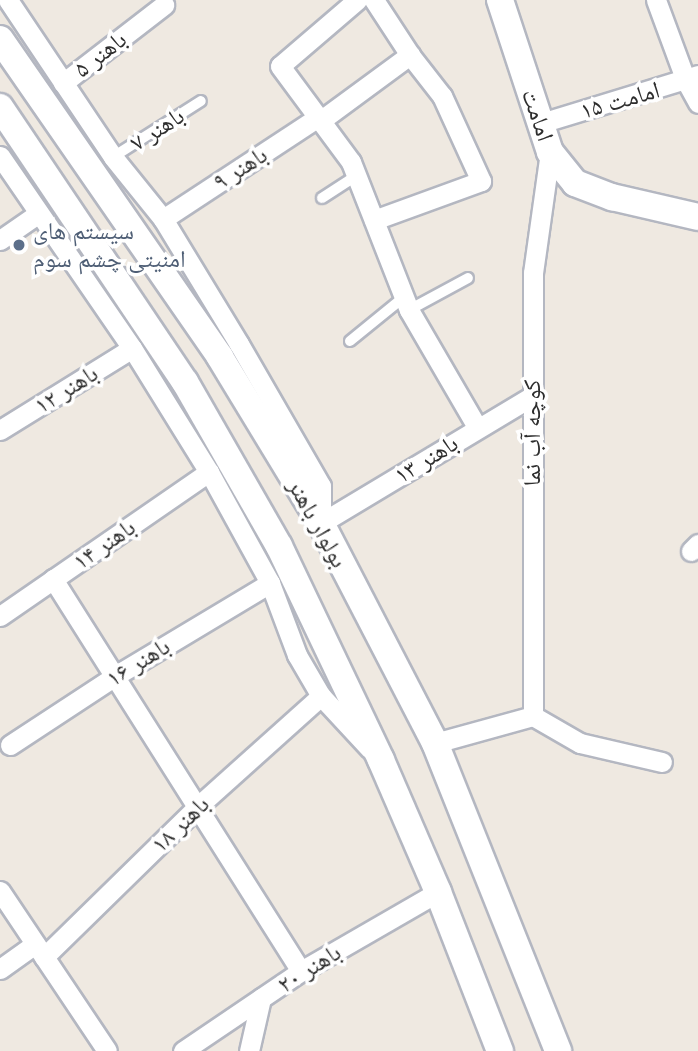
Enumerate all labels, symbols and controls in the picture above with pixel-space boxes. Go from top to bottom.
street label: باهنر ۵ [68,25,132,83]
street label: امامت ۱۵ [577,75,663,125]
street label: امامت [516,85,560,145]
street label: باهنر ۷ [125,101,189,157]
street label: باهنر ۹ [208,140,272,196]
place label: سیستم های امنیتی چشم سوم [33,217,186,273]
marker: سیستم های امنیتی چشم سوم [11,237,27,253]
street label: باهنر ۱۲ [29,358,103,420]
street label: کوچه آب نما [518,380,546,486]
street label: باهنر ۱۳ [389,428,463,490]
street label: بولوار باهنر [282,474,354,572]
street label: باهنر ۱۴ [67,512,141,576]
street label: باهنر ۱۶ [101,631,175,693]
street label: باهنر ۱۸ [145,790,215,858]
street label: باهنر ۲۰ [272,937,346,999]

